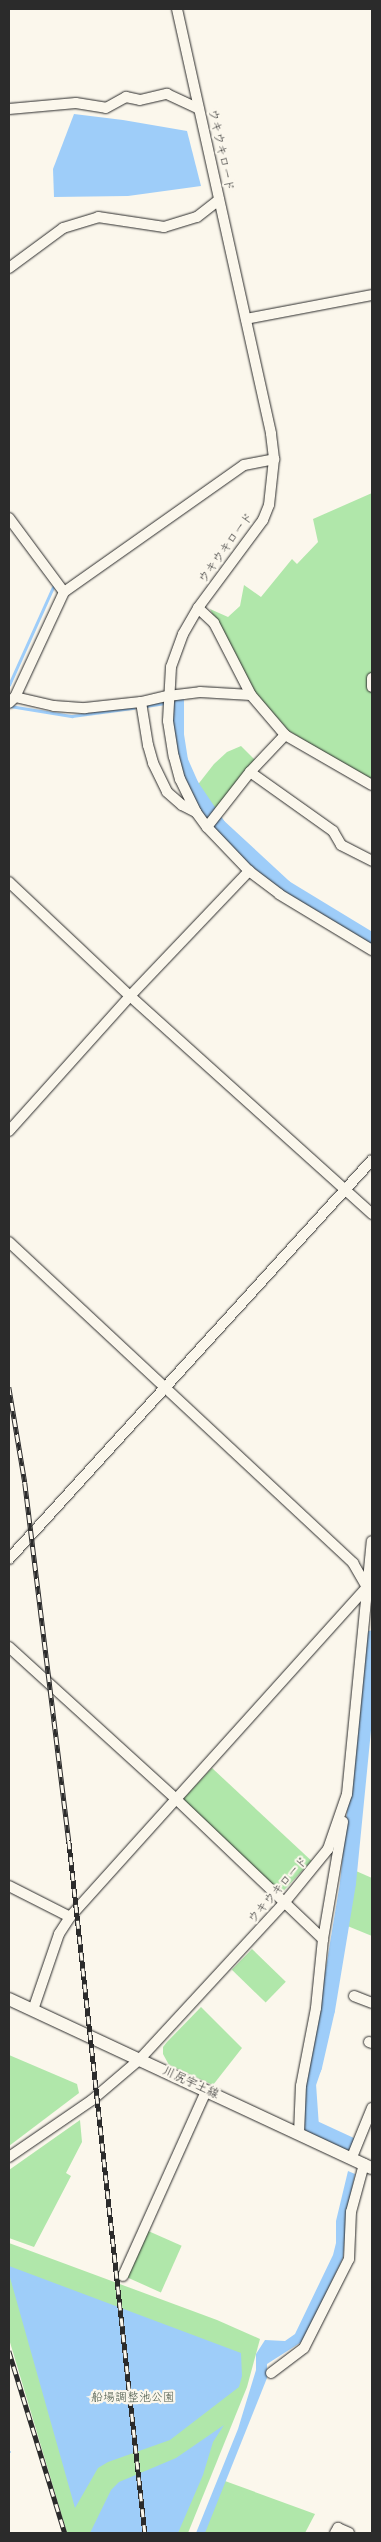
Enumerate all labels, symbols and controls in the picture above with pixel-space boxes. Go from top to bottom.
street label: ウキウキロード [205,107,237,193]
street label: ウキウキロード [195,510,257,586]
street label: ウキウキロード [245,1854,311,1926]
street label: 川尻宇土線 [161,2064,221,2102]
park label: 船場調整池公園 [91,2391,175,2405]

